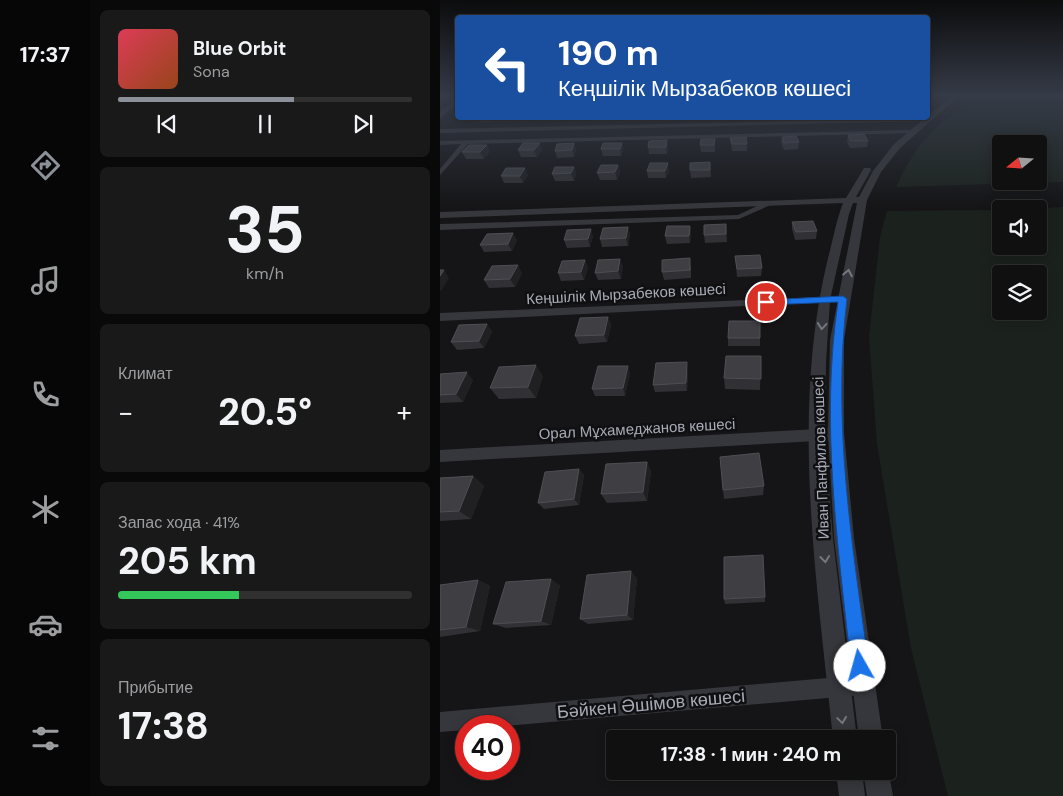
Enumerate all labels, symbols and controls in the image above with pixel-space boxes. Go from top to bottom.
text: 190 m [558,30,659,76]
icon: left [475,35,540,100]
text: Blue Orbit [193,36,286,61]
text: 17:37 [20,40,70,69]
text: Sona [193,61,230,82]
text: Кеңшілік Мырзабеков көшесі [558,74,851,103]
icon: previous [153,110,181,138]
icon: pause [251,110,279,138]
icon: next [349,110,377,138]
north arrow [992,135,1048,190]
map controls [992,135,1047,320]
icon: directions [28,148,63,183]
text: 35 [225,188,305,272]
button: sound [992,200,1047,255]
icon: music [28,263,63,298]
text: km/h [246,263,284,284]
button: layers [992,265,1047,320]
one-way arrow [842,269,852,277]
street label: Кеңшілік Мырзабеков көшесі [526,279,726,309]
pin [745,281,787,323]
icon: arrive [752,288,780,316]
one-way arrow [816,323,827,331]
text: Климат [118,363,172,384]
street label: Иван Панфилов көшесі [808,376,834,540]
icon: phone [28,377,63,412]
text: 20.5° [218,387,312,437]
text: − [118,394,133,431]
text: + [397,394,412,431]
street label: Орал Мұхамеджанов көшесі [538,414,736,444]
icon: climate [28,492,63,527]
text: Запас хода · 41% [118,512,240,533]
text: 205 km [118,536,257,586]
one-way arrow [819,555,830,563]
icon: car [28,607,63,642]
position arrow [833,639,885,691]
text: Прибытие [118,677,193,698]
street label: Бәйкен Әшімов көшесі [556,684,746,724]
text: 17:38 [118,701,209,751]
speed limit sign: 40 [455,715,520,780]
one-way arrow [836,716,847,724]
icon: filters [28,721,63,756]
text: 17:38 · 1 мин · 240 m [661,742,841,767]

